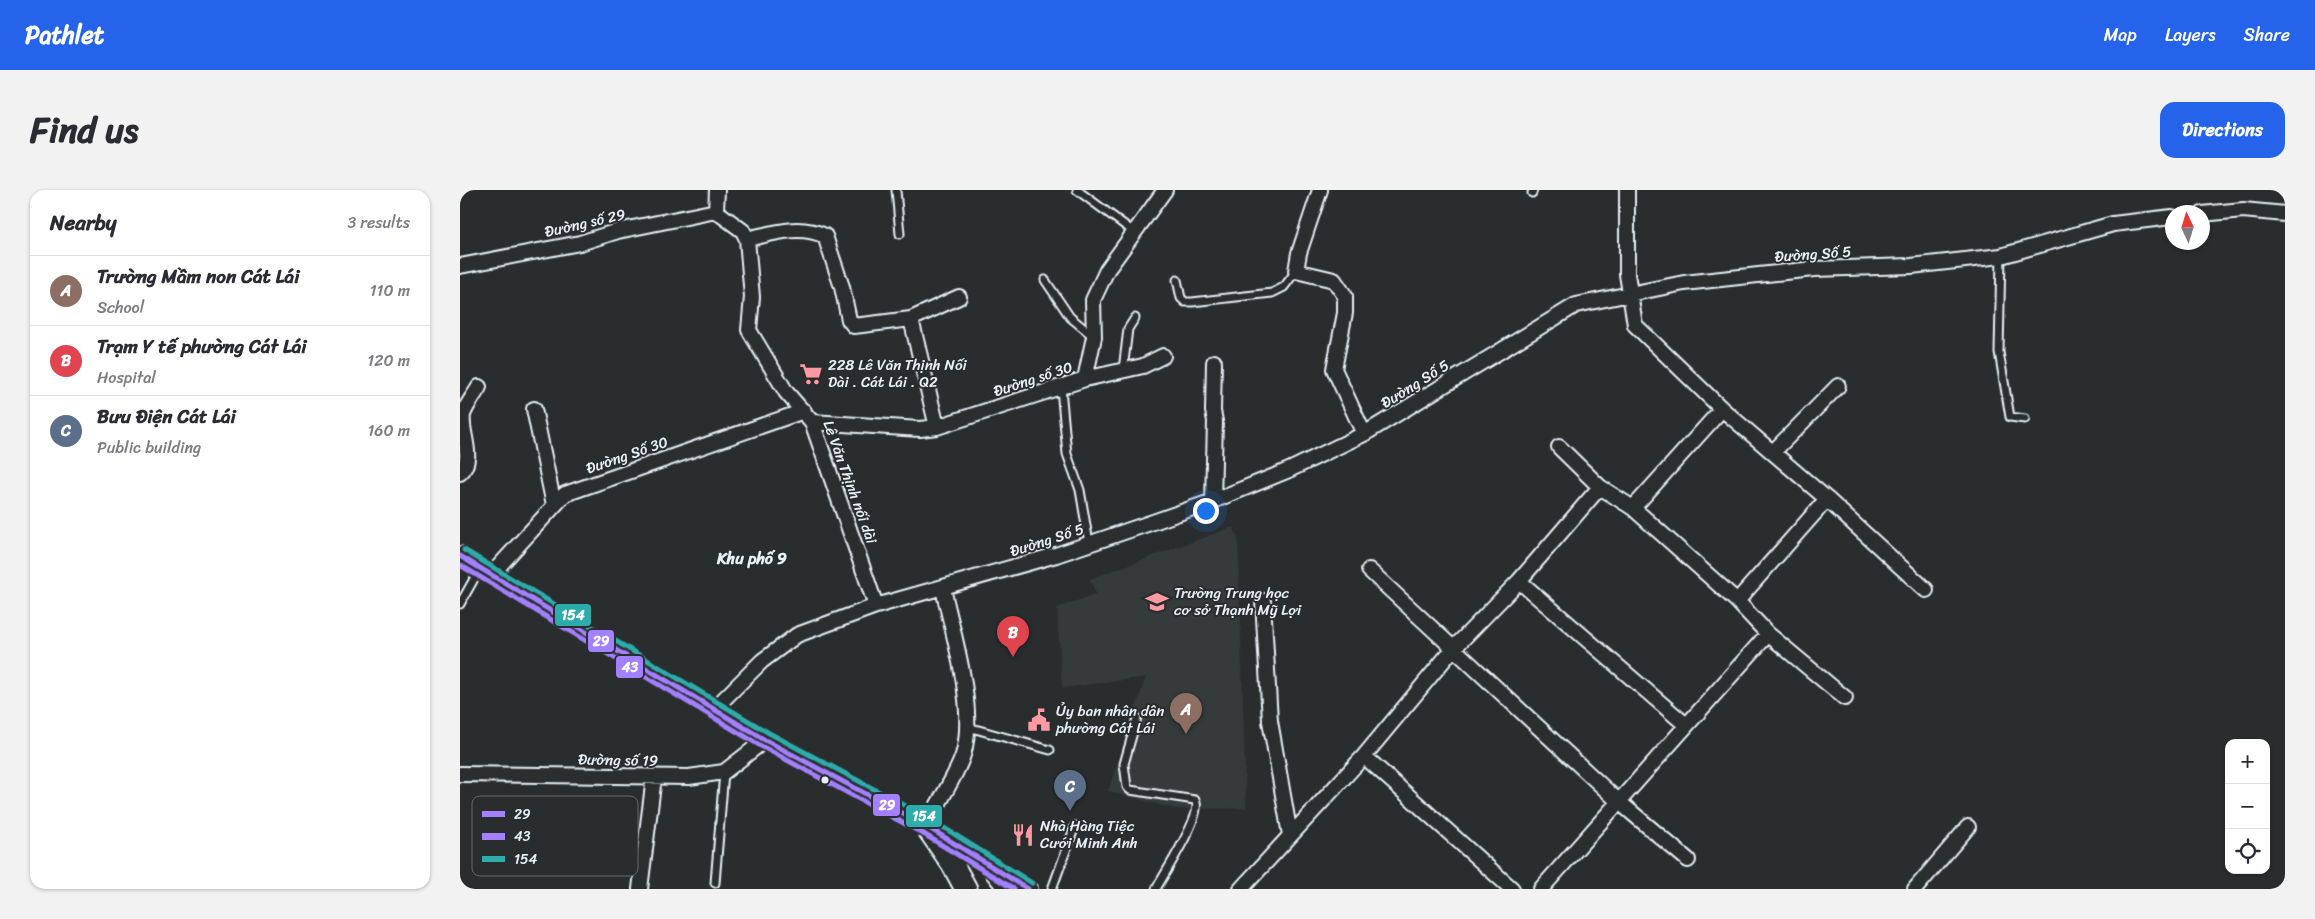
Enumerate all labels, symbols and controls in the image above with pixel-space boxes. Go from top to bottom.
text: Pathlet [25,14,104,56]
text: Map [2104,19,2137,51]
text: Layers [2165,19,2216,51]
text: Share [2244,19,2290,51]
text: Find us [30,99,138,161]
button: Directions [2160,102,2285,158]
street label: Đường số 29 [542,201,628,245]
text: Nearby [50,204,116,242]
north arrow [2165,205,2210,250]
text: 3 results [347,208,410,237]
street label: Đường Số 5 [1774,238,1852,270]
text: Trường Mầm non Cát Lái [97,260,299,293]
text: A [61,276,71,305]
text: 110 m [370,276,410,305]
text: School [97,293,144,322]
text: Trạm Y tế phường Cát Lái [97,330,307,363]
text: B [61,346,71,375]
text: 120 m [367,346,410,375]
place label: 228 Lê Văn Thịnh Nối Dài . Cát Lái . Q2 [828,352,968,395]
street label: Đường Số 5 [1376,353,1454,415]
street label: Đường số 30 [990,354,1076,404]
supermarket icon: 228 Lê Văn Thịnh Nối Dài . Cát Lái . Q2 [798,361,824,387]
text: Hospital [97,363,156,392]
text: Bưu Điện Cát Lái [97,400,236,433]
text: C [61,416,71,445]
text: 160 m [367,416,410,445]
street label: Lê Văn Thịnh nối dài [816,417,885,548]
street label: Đường Số 30 [582,429,672,481]
text: Public building [97,433,201,462]
your location [1193,498,1219,524]
street label: Đường Số 5 [1006,516,1088,564]
district label: Khu phố 9 [716,544,787,573]
place label: Trường Trung học cơ sở Thạnh Mỹ Lợi [1174,580,1302,623]
school or university icon: Trường Trung học cơ sở Thạnh Mỹ Lợi [1144,589,1170,615]
line badge: 154 [554,603,592,627]
text: 154 [561,603,585,628]
pin: B [997,616,1029,657]
line badge: 29 [587,629,615,653]
text: 29 [592,629,610,654]
line badge: 43 [615,655,644,679]
text: 43 [621,655,639,680]
pin: A [1170,693,1202,734]
place label: Ủy ban nhân dân phường Cát Lái [1055,698,1164,741]
public building icon: Ủy ban nhân dân phường Cát Lái [1026,707,1052,733]
map controls [2225,739,2270,874]
button: + [2225,739,2270,784]
street label: Đường số 19 [578,746,658,774]
pin: C [1054,770,1086,811]
unlabelled marker [820,775,830,785]
button: − [2225,784,2270,829]
line badge: 29 [872,793,901,817]
text: 29 [878,793,896,818]
legend [472,796,638,876]
text: 29 [514,802,531,827]
line badge: 154 [905,804,943,828]
text: 154 [912,804,936,829]
place label: Nhà Hàng Tiệc Cưới Minh Anh [1040,813,1138,856]
restaurant icon: Nhà Hàng Tiệc Cưới Minh Anh [1010,822,1036,848]
text: 43 [514,824,531,849]
button: locate [2225,829,2270,874]
text: 154 [514,847,538,872]

